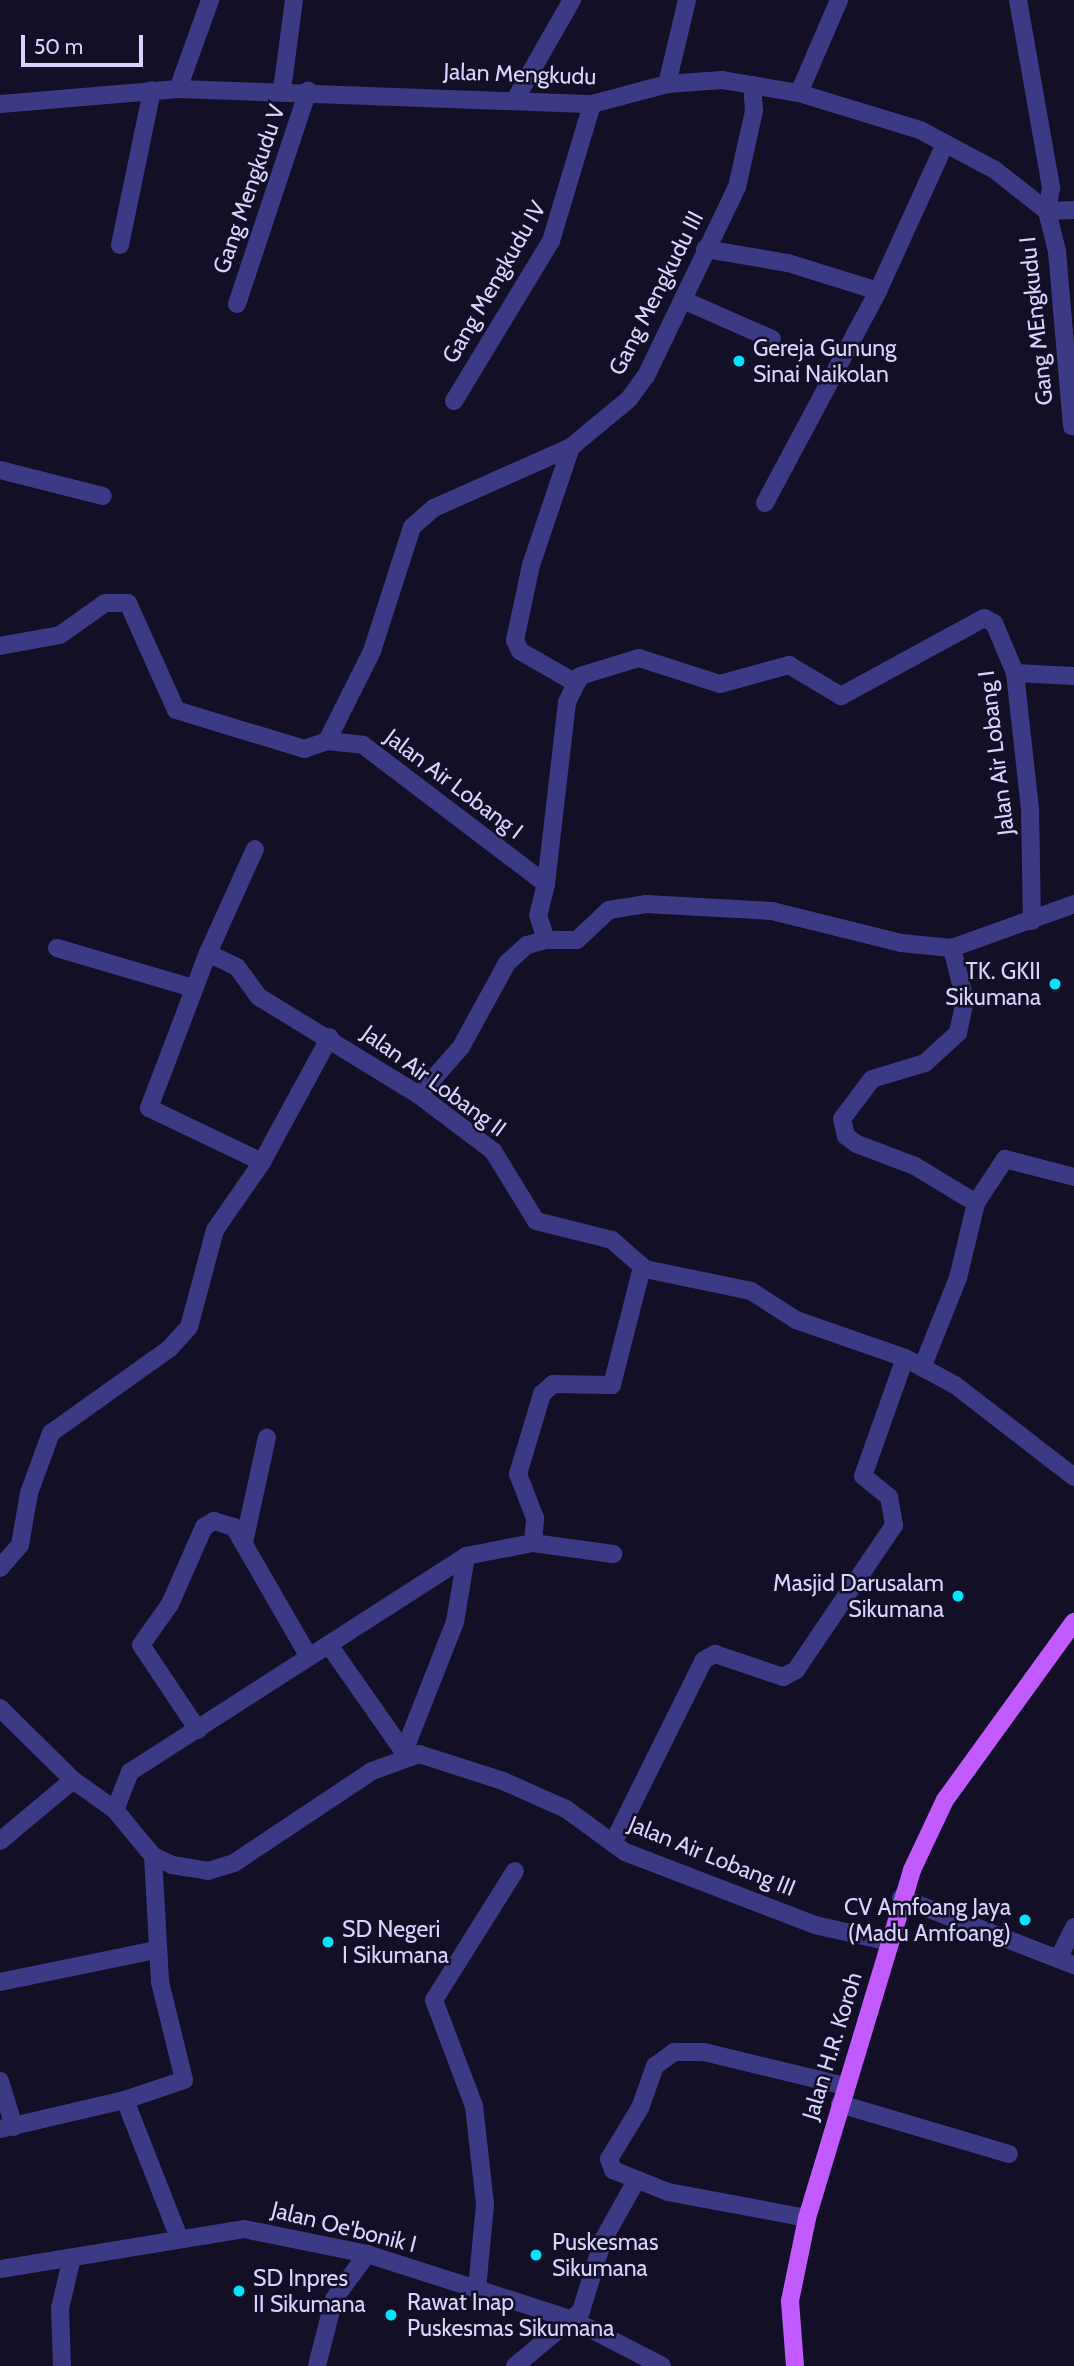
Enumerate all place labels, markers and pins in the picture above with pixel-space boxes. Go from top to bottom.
place label: Gereja Gunung Sinai Naikolan [753,334,897,388]
marker: Gereja Gunung Sinai Naikolan [731,353,747,369]
place label: TK. GKII Sikumana [945,957,1041,1011]
marker: TK. GKII Sikumana [1047,976,1063,992]
place label: Masjid Darusalam Sikumana [773,1569,944,1623]
marker: Masjid Darusalam Sikumana [950,1588,966,1604]
place label: CV Amfoang Jaya (Madu Amfoang) [844,1893,1011,1947]
marker: CV Amfoang Jaya (Madu Amfoang) [1017,1912,1033,1928]
place label: SD Negeri I Sikumana [342,1915,449,1969]
marker: SD Negeri I Sikumana [320,1934,336,1950]
place label: Puskesmas Sikumana [552,2228,658,2282]
marker: Puskesmas Sikumana [526,2245,546,2265]
place label: SD Inpres II Sikumana [253,2264,366,2318]
marker: SD Inpres II Sikumana [231,2283,247,2299]
place label: Rawat Inap Puskesmas Sikumana [407,2288,614,2342]
marker: Rawat Inap Puskesmas Sikumana [381,2305,401,2325]

